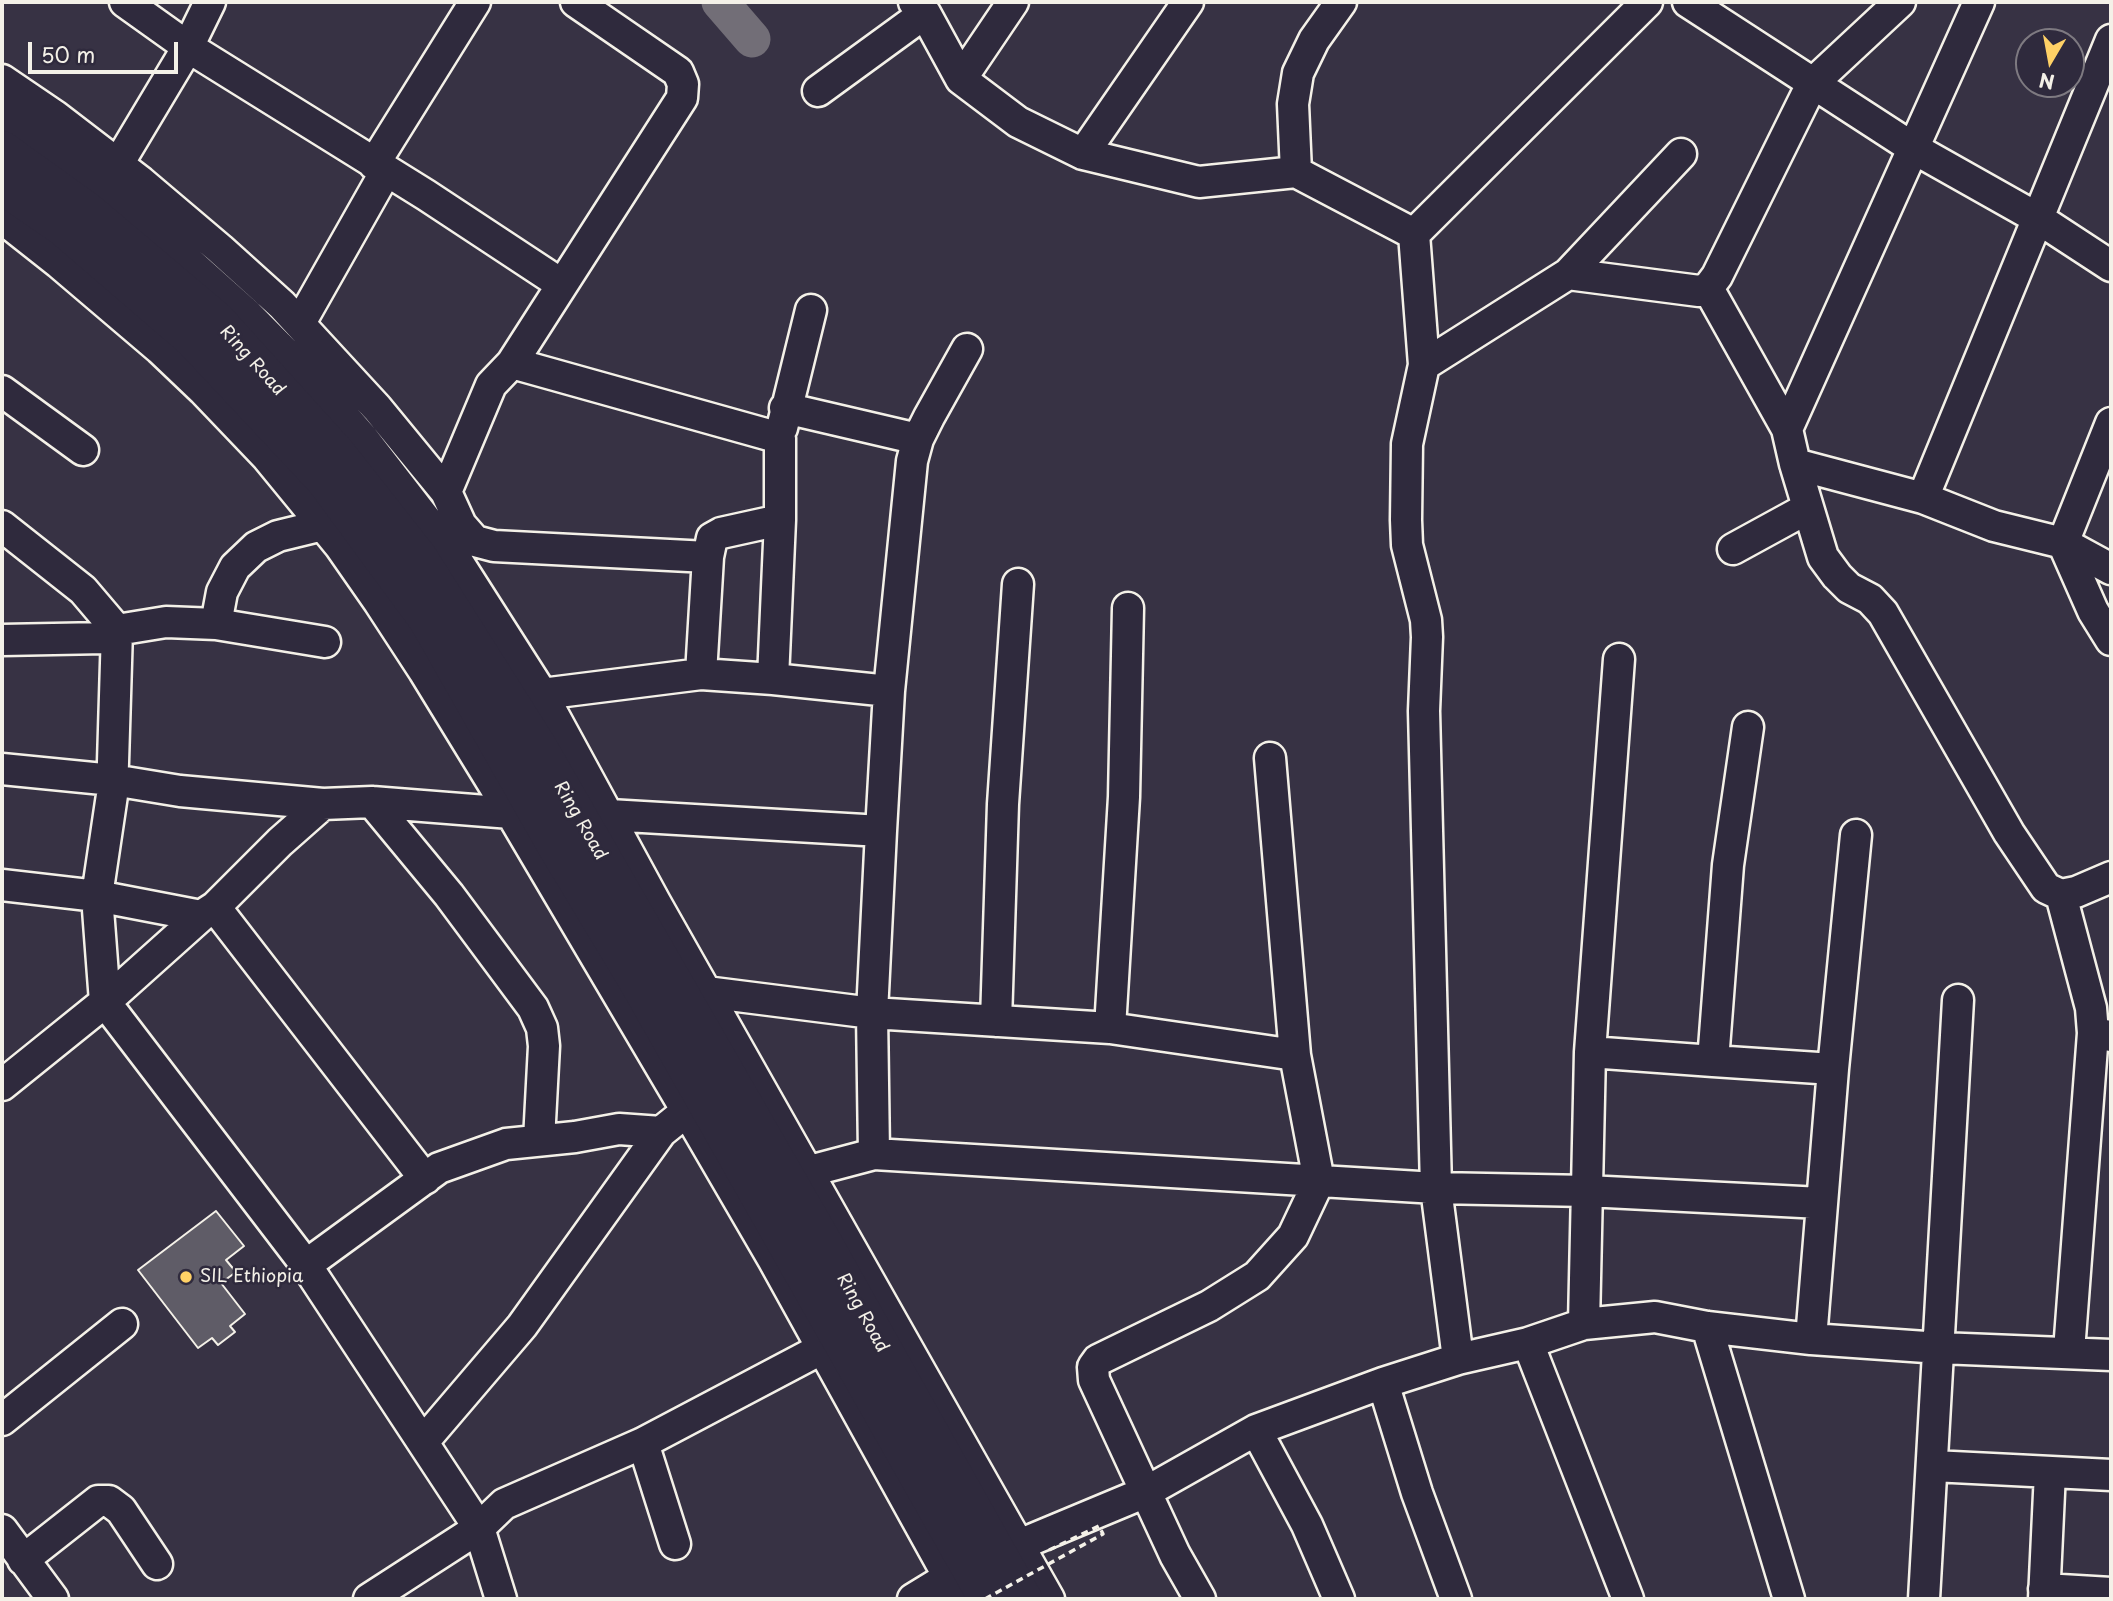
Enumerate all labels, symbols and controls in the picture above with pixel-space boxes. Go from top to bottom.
scale bar [32,28,182,72]
north arrow [2015,28,2085,98]
text: 50 m [41,38,95,70]
text: N [2037,67,2057,97]
street label: Ring Road [215,321,289,401]
street label: Ring Road [549,778,611,864]
place label: SIL Ethiopia [200,1266,303,1288]
marker: SIL Ethiopia [178,1269,194,1285]
street label: Ring Road [831,1270,893,1356]

